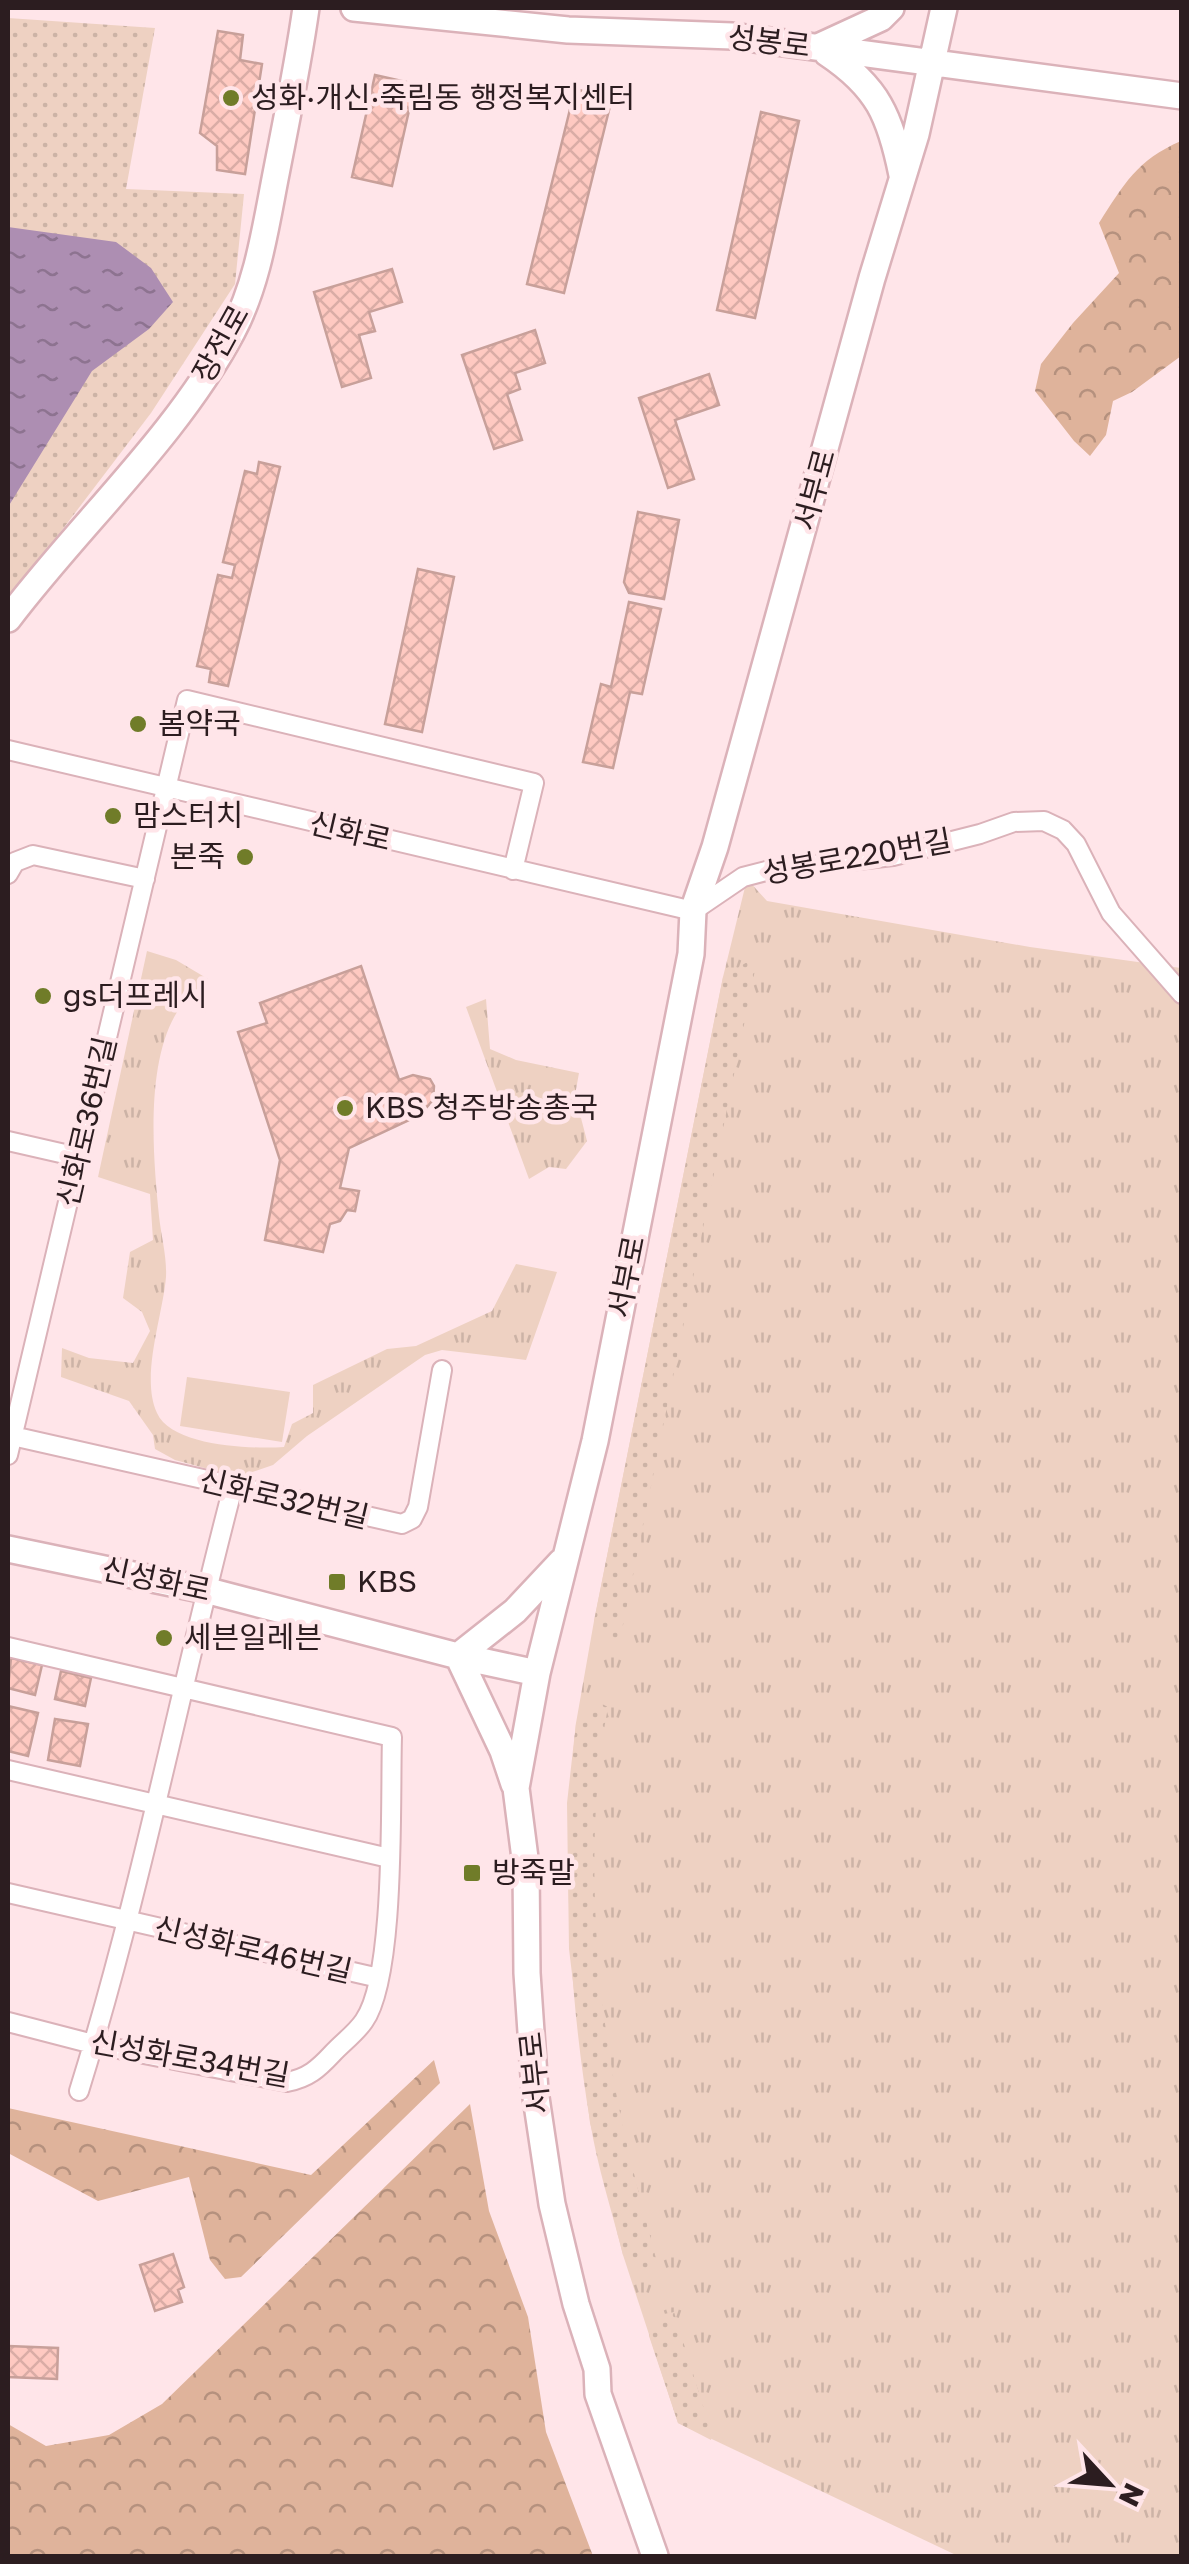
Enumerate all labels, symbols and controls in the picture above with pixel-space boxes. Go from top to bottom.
street label: 성봉로 [726,18,812,64]
place label: 성화·개신·죽림동 행정복지센터 [251,79,635,115]
marker: 성화·개신·죽림동 행정복지센터 [220,87,242,109]
street label: 장전로 [184,299,256,388]
street label: 서부로 [786,445,842,534]
place label: 봄약국 [158,705,241,741]
marker: 봄약국 [127,713,149,735]
place label: 맘스터치 [133,797,243,833]
street label: 신화로 [306,804,395,858]
marker: 맘스터치 [102,805,124,827]
street label: 성봉로220번길 [759,822,954,890]
place label: 본죽 [170,838,225,874]
marker: 본죽 [234,846,256,868]
place label: gs더프레시 [63,977,208,1013]
marker: gs더프레시 [32,985,54,1007]
street label: 신화로36번길 [49,1033,123,1210]
place label: KBS 청주방송총국 [365,1089,598,1125]
marker: KBS 청주방송총국 [334,1097,356,1119]
street label: 서부로 [600,1233,652,1321]
street label: 신화로32번길 [196,1461,373,1535]
street label: 신성화로 [98,1550,214,1608]
place label: KBS [357,1563,417,1599]
marker: KBS [326,1571,348,1593]
place label: 세븐일레븐 [184,1619,322,1655]
marker: 세븐일레븐 [153,1627,175,1649]
place label: 방죽말 [492,1854,575,1890]
marker: 방죽말 [461,1862,483,1884]
street label: 신성화로46번길 [151,1909,356,1989]
street label: 신성화로34번길 [88,2023,292,2093]
street label: 서부로 [512,2030,556,2116]
north arrow [1059,2434,1159,2534]
text: N [1112,2478,1151,2512]

